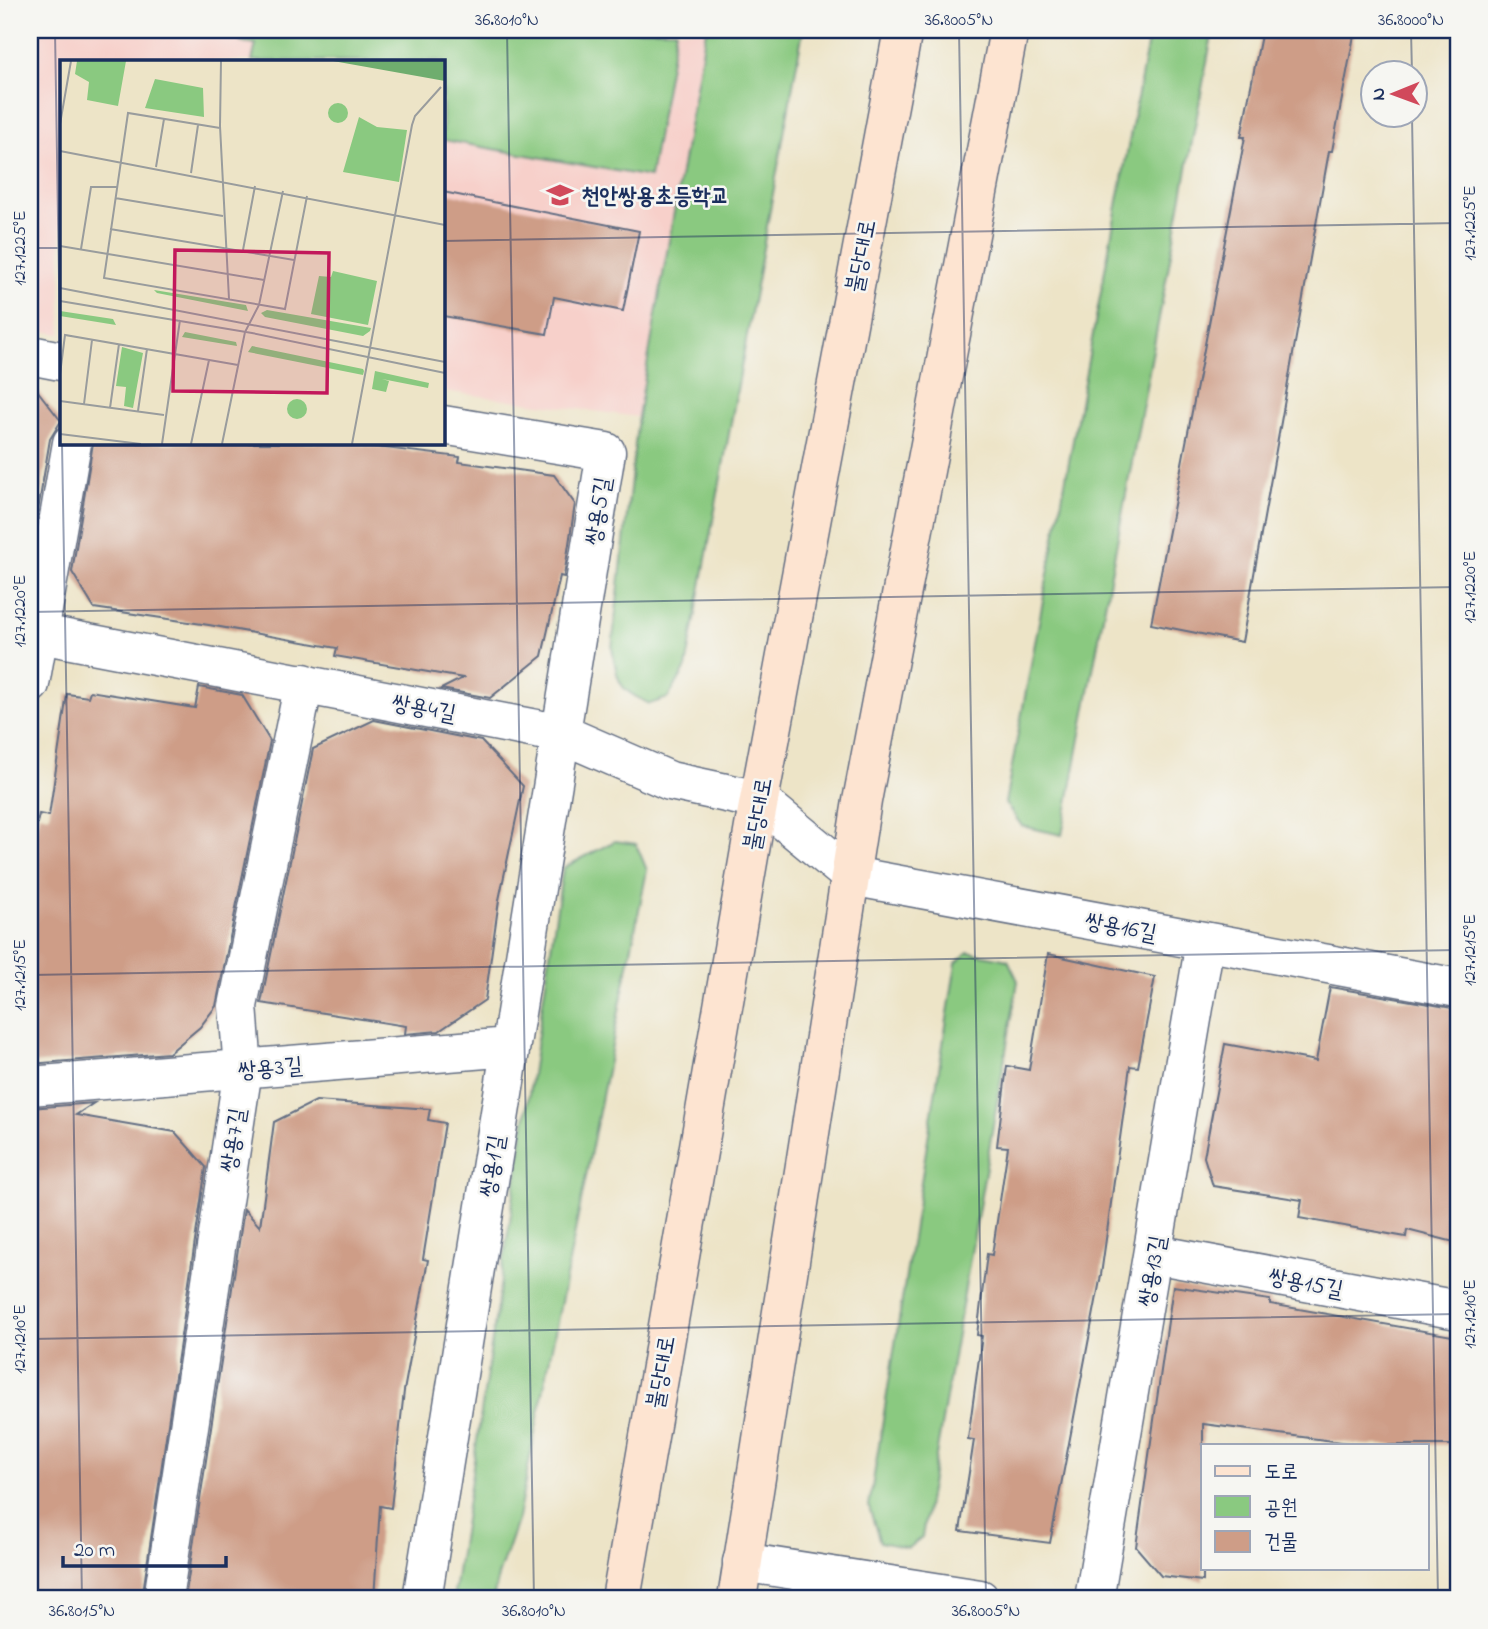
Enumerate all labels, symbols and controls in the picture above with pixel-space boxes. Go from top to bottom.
text: 36.8010°N [475,8,539,34]
text: 36.8005°N [925,8,993,34]
text: 36.8000°N [1378,8,1444,34]
inset map [60,60,444,444]
north arrow [1358,60,1428,130]
text: N [1366,87,1393,101]
school or university icon: 천안쌍용초등학교 [545,180,575,210]
place label: 천안쌍용초등학교 [581,181,729,214]
text: 127.1225°E [1458,185,1484,261]
text: 127.1225°E [8,210,34,286]
street label: 불당대로 [839,217,886,296]
street label: 쌍용5길 [578,475,621,548]
text: 127.1220°E [1458,550,1484,623]
text: 127.1220°E [8,574,34,647]
street label: 쌍용4길 [388,687,459,732]
street label: 불당대로 [737,775,782,854]
street label: 쌍용16길 [1082,905,1159,952]
text: 127.1215°E [1458,914,1484,986]
text: 127.1215°E [8,939,34,1011]
street label: 쌍용3길 [236,1050,304,1089]
street label: 쌍용7길 [213,1106,256,1175]
street label: 쌍용1길 [472,1133,515,1200]
street label: 쌍용13길 [1131,1233,1176,1310]
street label: 쌍용15길 [1265,1261,1346,1308]
text: 127.1210°E [1458,1279,1484,1349]
text: 127.1210°E [8,1304,34,1374]
street label: 불당대로 [640,1333,685,1412]
legend [1201,1444,1428,1570]
text: 도로 [1264,1458,1298,1488]
text: 공원 [1264,1494,1298,1524]
scale bar [63,1524,226,1568]
text: 건물 [1264,1528,1298,1558]
text: 20 m [74,1536,115,1566]
text: 36.8015°N [49,1599,115,1625]
text: 36.8010°N [502,1599,566,1625]
text: 36.8005°N [952,1599,1020,1625]

